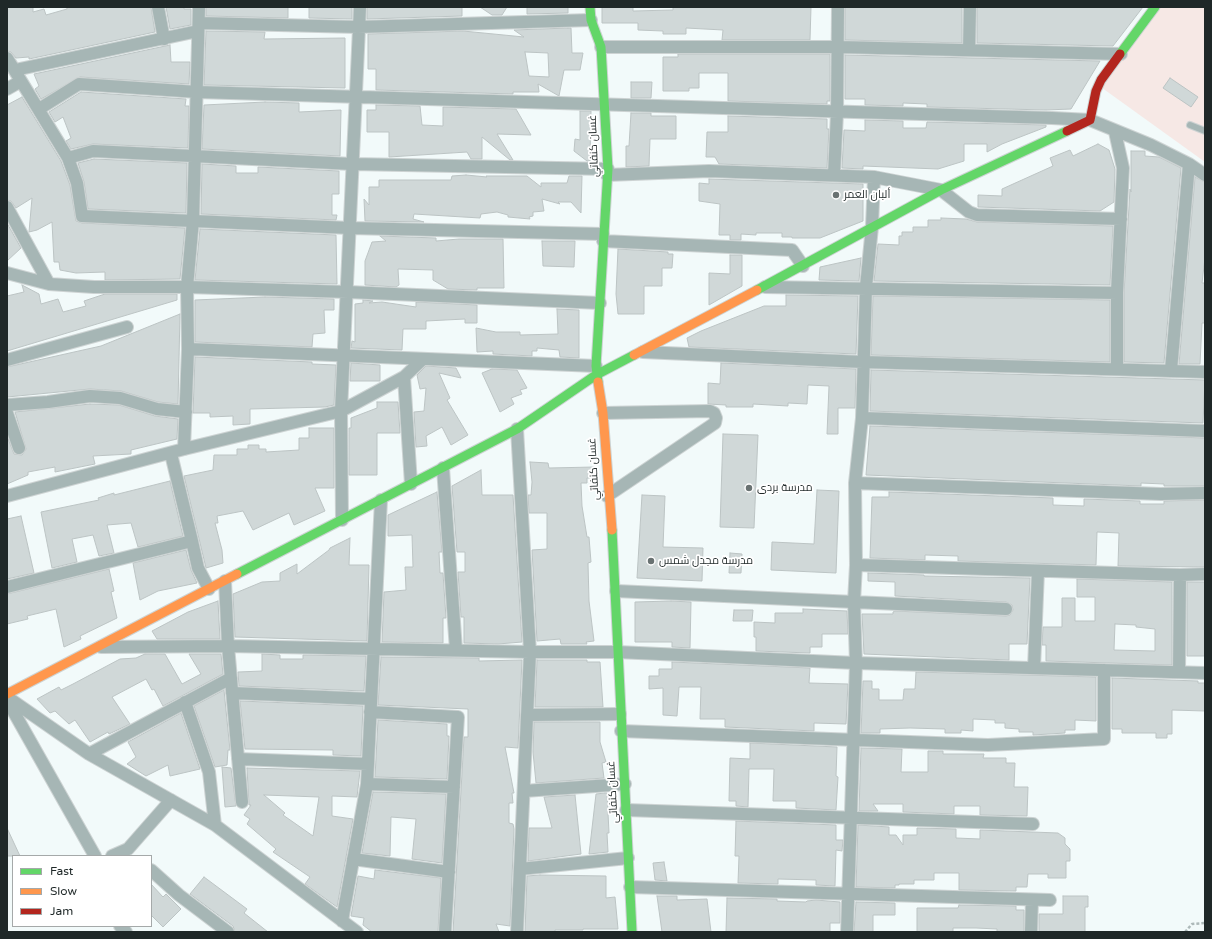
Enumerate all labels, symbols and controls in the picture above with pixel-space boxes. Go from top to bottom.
street label: غسان كنفاتي [586,115,602,177]
place label: ألبان العمر [844,188,890,202]
marker: ألبان العمر [831,190,841,200]
street label: غسان كنفاتي [586,437,602,501]
place label: مدرسة بردى [757,481,813,495]
marker: مدرسة بردى [744,483,754,493]
place label: مدرسة مجدل شمس [659,554,753,568]
marker: مدرسة مجدل شمس [646,556,656,566]
street label: غسان كنفاتي [605,760,621,824]
legend [12,855,152,927]
text: Fast [50,864,73,878]
text: Slow [50,884,77,898]
text: Jam [50,904,73,918]

